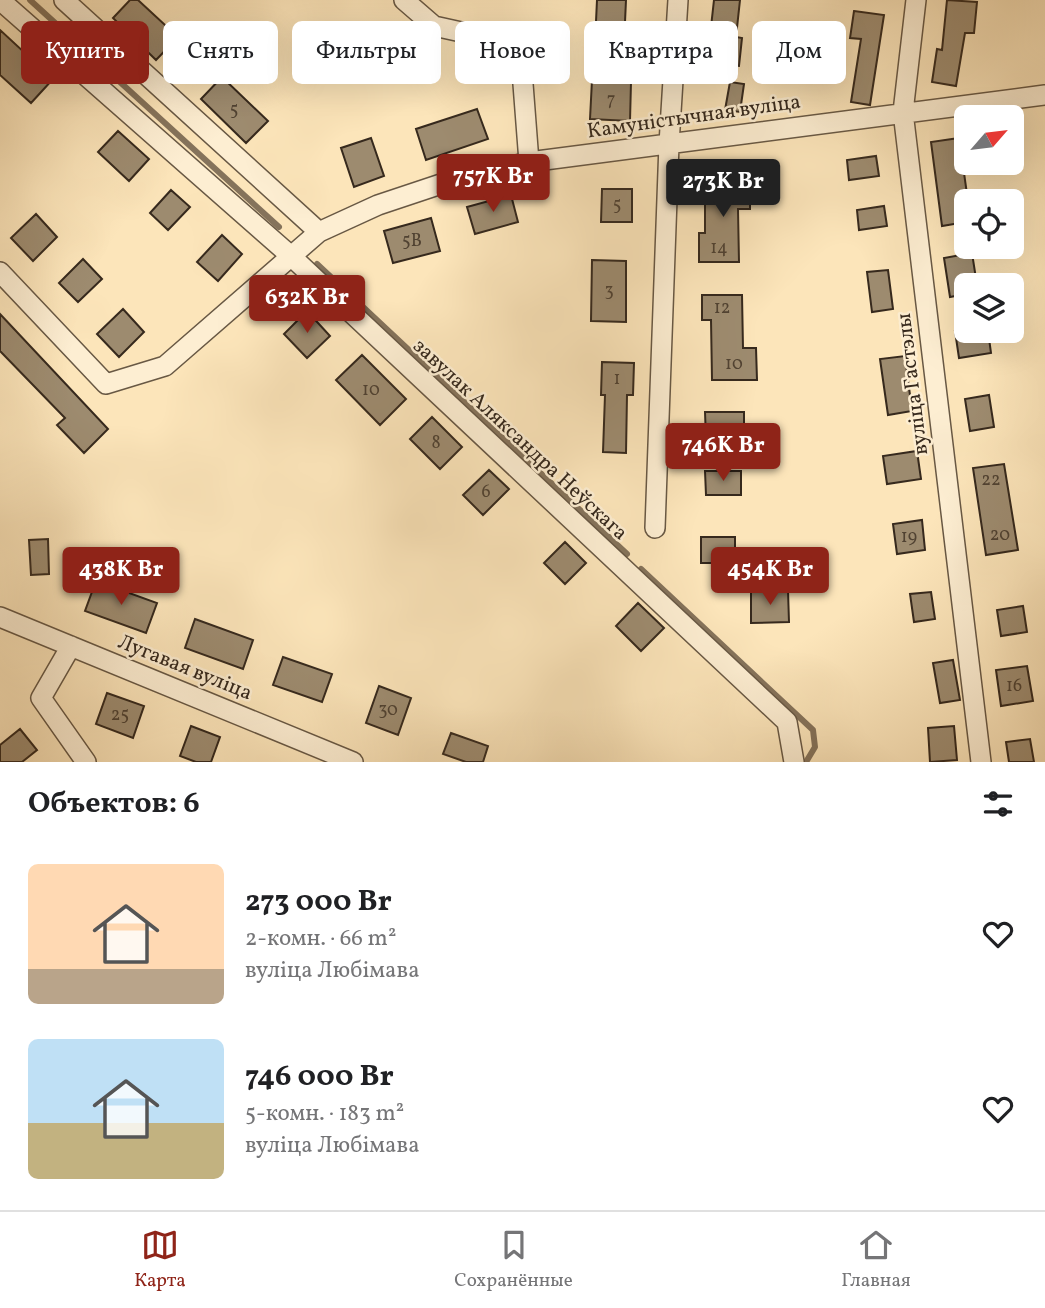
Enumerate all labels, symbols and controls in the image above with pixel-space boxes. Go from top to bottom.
chip: Купить [21,21,149,84]
chip: Снять [163,21,278,84]
chip: Фильтры [292,21,441,84]
chip: Новое [455,21,570,84]
chip: Квартира [584,21,738,84]
chip: Дом [752,21,846,84]
street label: Камуністычная вуліца [585,88,803,146]
house number: 7 [607,88,615,113]
house number: 5 [230,98,238,123]
north arrow [954,105,1024,175]
map controls [954,105,1024,343]
pin: 757K Br [428,154,558,214]
pin: 273K Br [658,160,788,219]
text: 757K Br [453,161,533,193]
text: 273K Br [682,166,764,198]
button: locate [954,189,1024,259]
house number: 5 [613,193,621,218]
house number: 5В [402,229,422,254]
house number: 14 [710,236,728,261]
button: layers [954,273,1024,343]
pin: 632K Br [242,276,372,335]
house number: 3 [604,279,614,304]
text: 632K Br [265,282,349,314]
house number: 12 [714,296,730,321]
street label: вуліца Гастэлы [890,311,936,457]
street label: завулак Аляксандра Неўскага [406,333,634,547]
house number: 10 [725,352,743,377]
house number: 1 [614,367,620,392]
house number: 10 [362,378,380,403]
pin: 746K Br [658,424,788,483]
text: 746K Br [681,430,765,462]
house number: 8 [431,431,441,456]
house number: 22 [981,468,1001,493]
house number: 6 [481,480,491,505]
house number: 20 [990,523,1010,548]
house number: 19 [901,525,917,550]
pin: 438K Br [56,548,186,607]
pin: 454K Br [705,548,835,607]
text: 438K Br [79,554,164,586]
text: 454K Br [727,554,813,586]
street label: Лугавая вуліца [113,628,257,708]
house number: 16 [1006,674,1022,699]
house number: 30 [378,698,398,723]
house number: 25 [111,703,129,728]
text: Объектов: 6 [28,783,200,825]
icon: filters [979,785,1017,823]
text: 273 000 Br [245,881,392,923]
icon: home [84,892,168,976]
icon: heart [979,915,1017,953]
text: 2-комн. · 66 m² [245,923,396,955]
text: вуліца Любімава [245,955,420,987]
text: 746 000 Br [245,1056,394,1098]
icon: home [84,1067,168,1151]
icon: heart [979,1090,1017,1128]
text: 5-комн. · 183 m² [245,1098,404,1130]
text: вуліца Любімава [245,1130,420,1162]
tab: Карта [134,1226,186,1294]
tab: Сохранённые [454,1226,573,1294]
tab: Главная [841,1226,911,1294]

